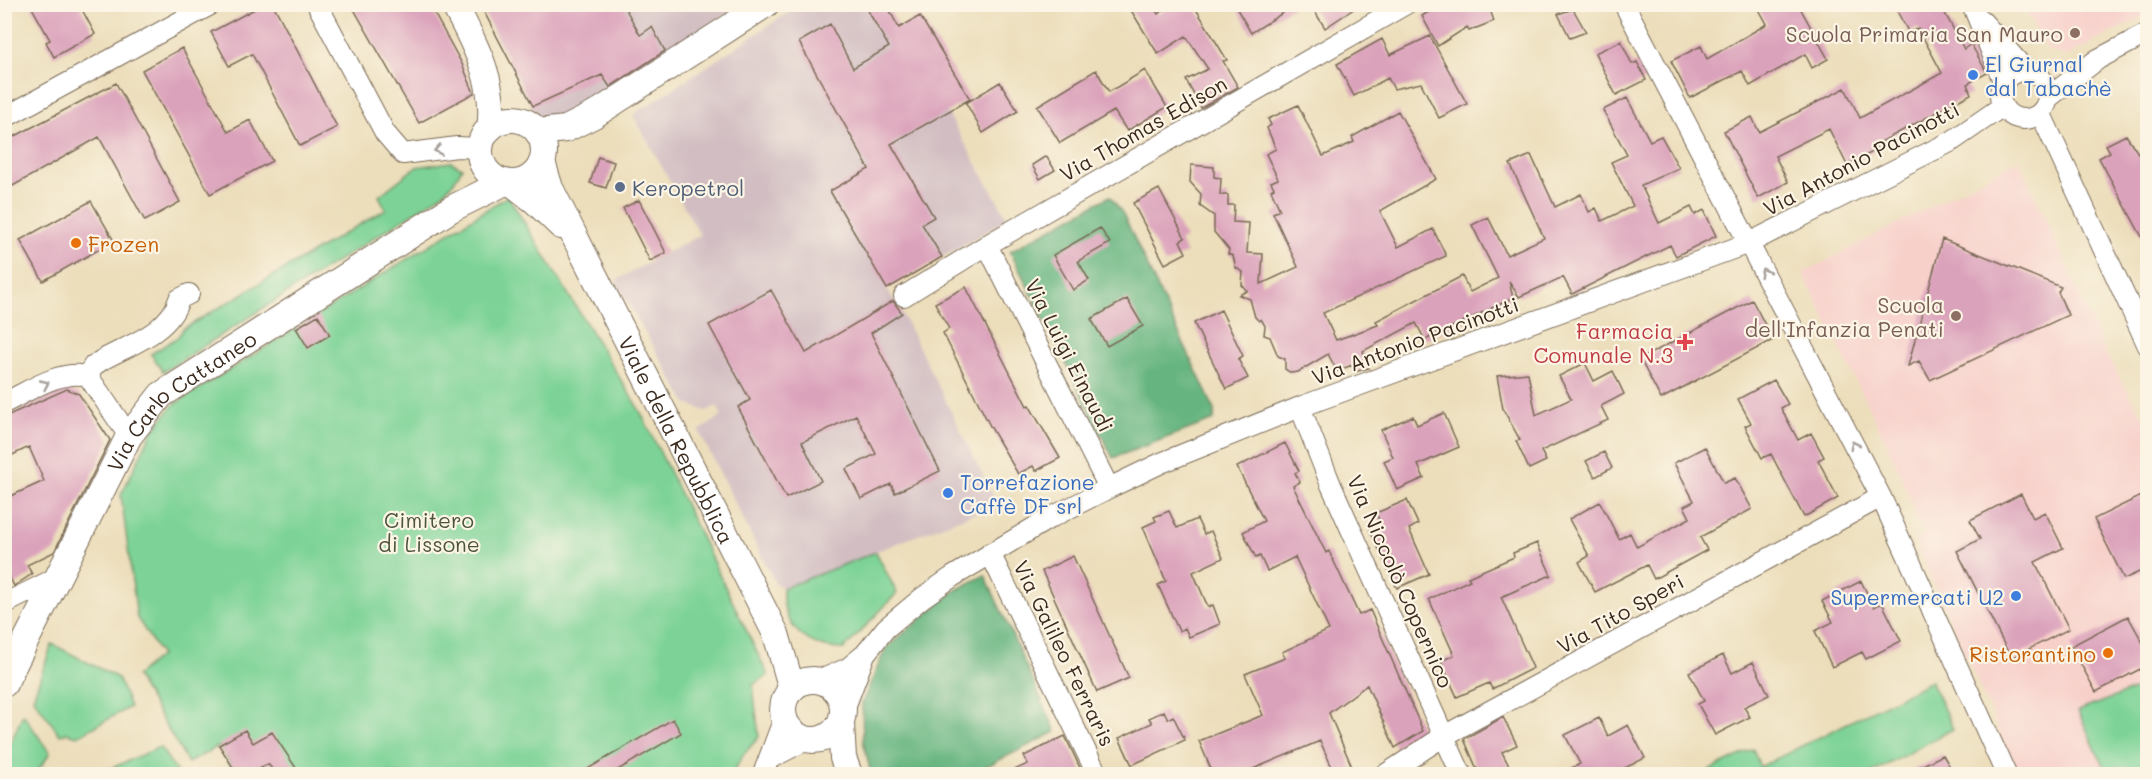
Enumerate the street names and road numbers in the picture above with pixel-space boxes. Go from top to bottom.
street label: Via Thomas Edison [1055,69,1231,187]
street label: Via Antonio Pacinotti [1758,95,1964,221]
street label: Via Luigi Einaudi [1020,274,1120,436]
street label: Via Antonio Pacinotti [1308,290,1522,390]
street label: Via Carlo Cattaneo [100,324,261,476]
street label: Viale della Repubblica [613,331,741,548]
street label: Via Niccolò Copernico [1342,470,1460,692]
street label: Via Galileo Ferraris [1008,556,1122,750]
street label: Via Tito Speri [1552,567,1688,659]

